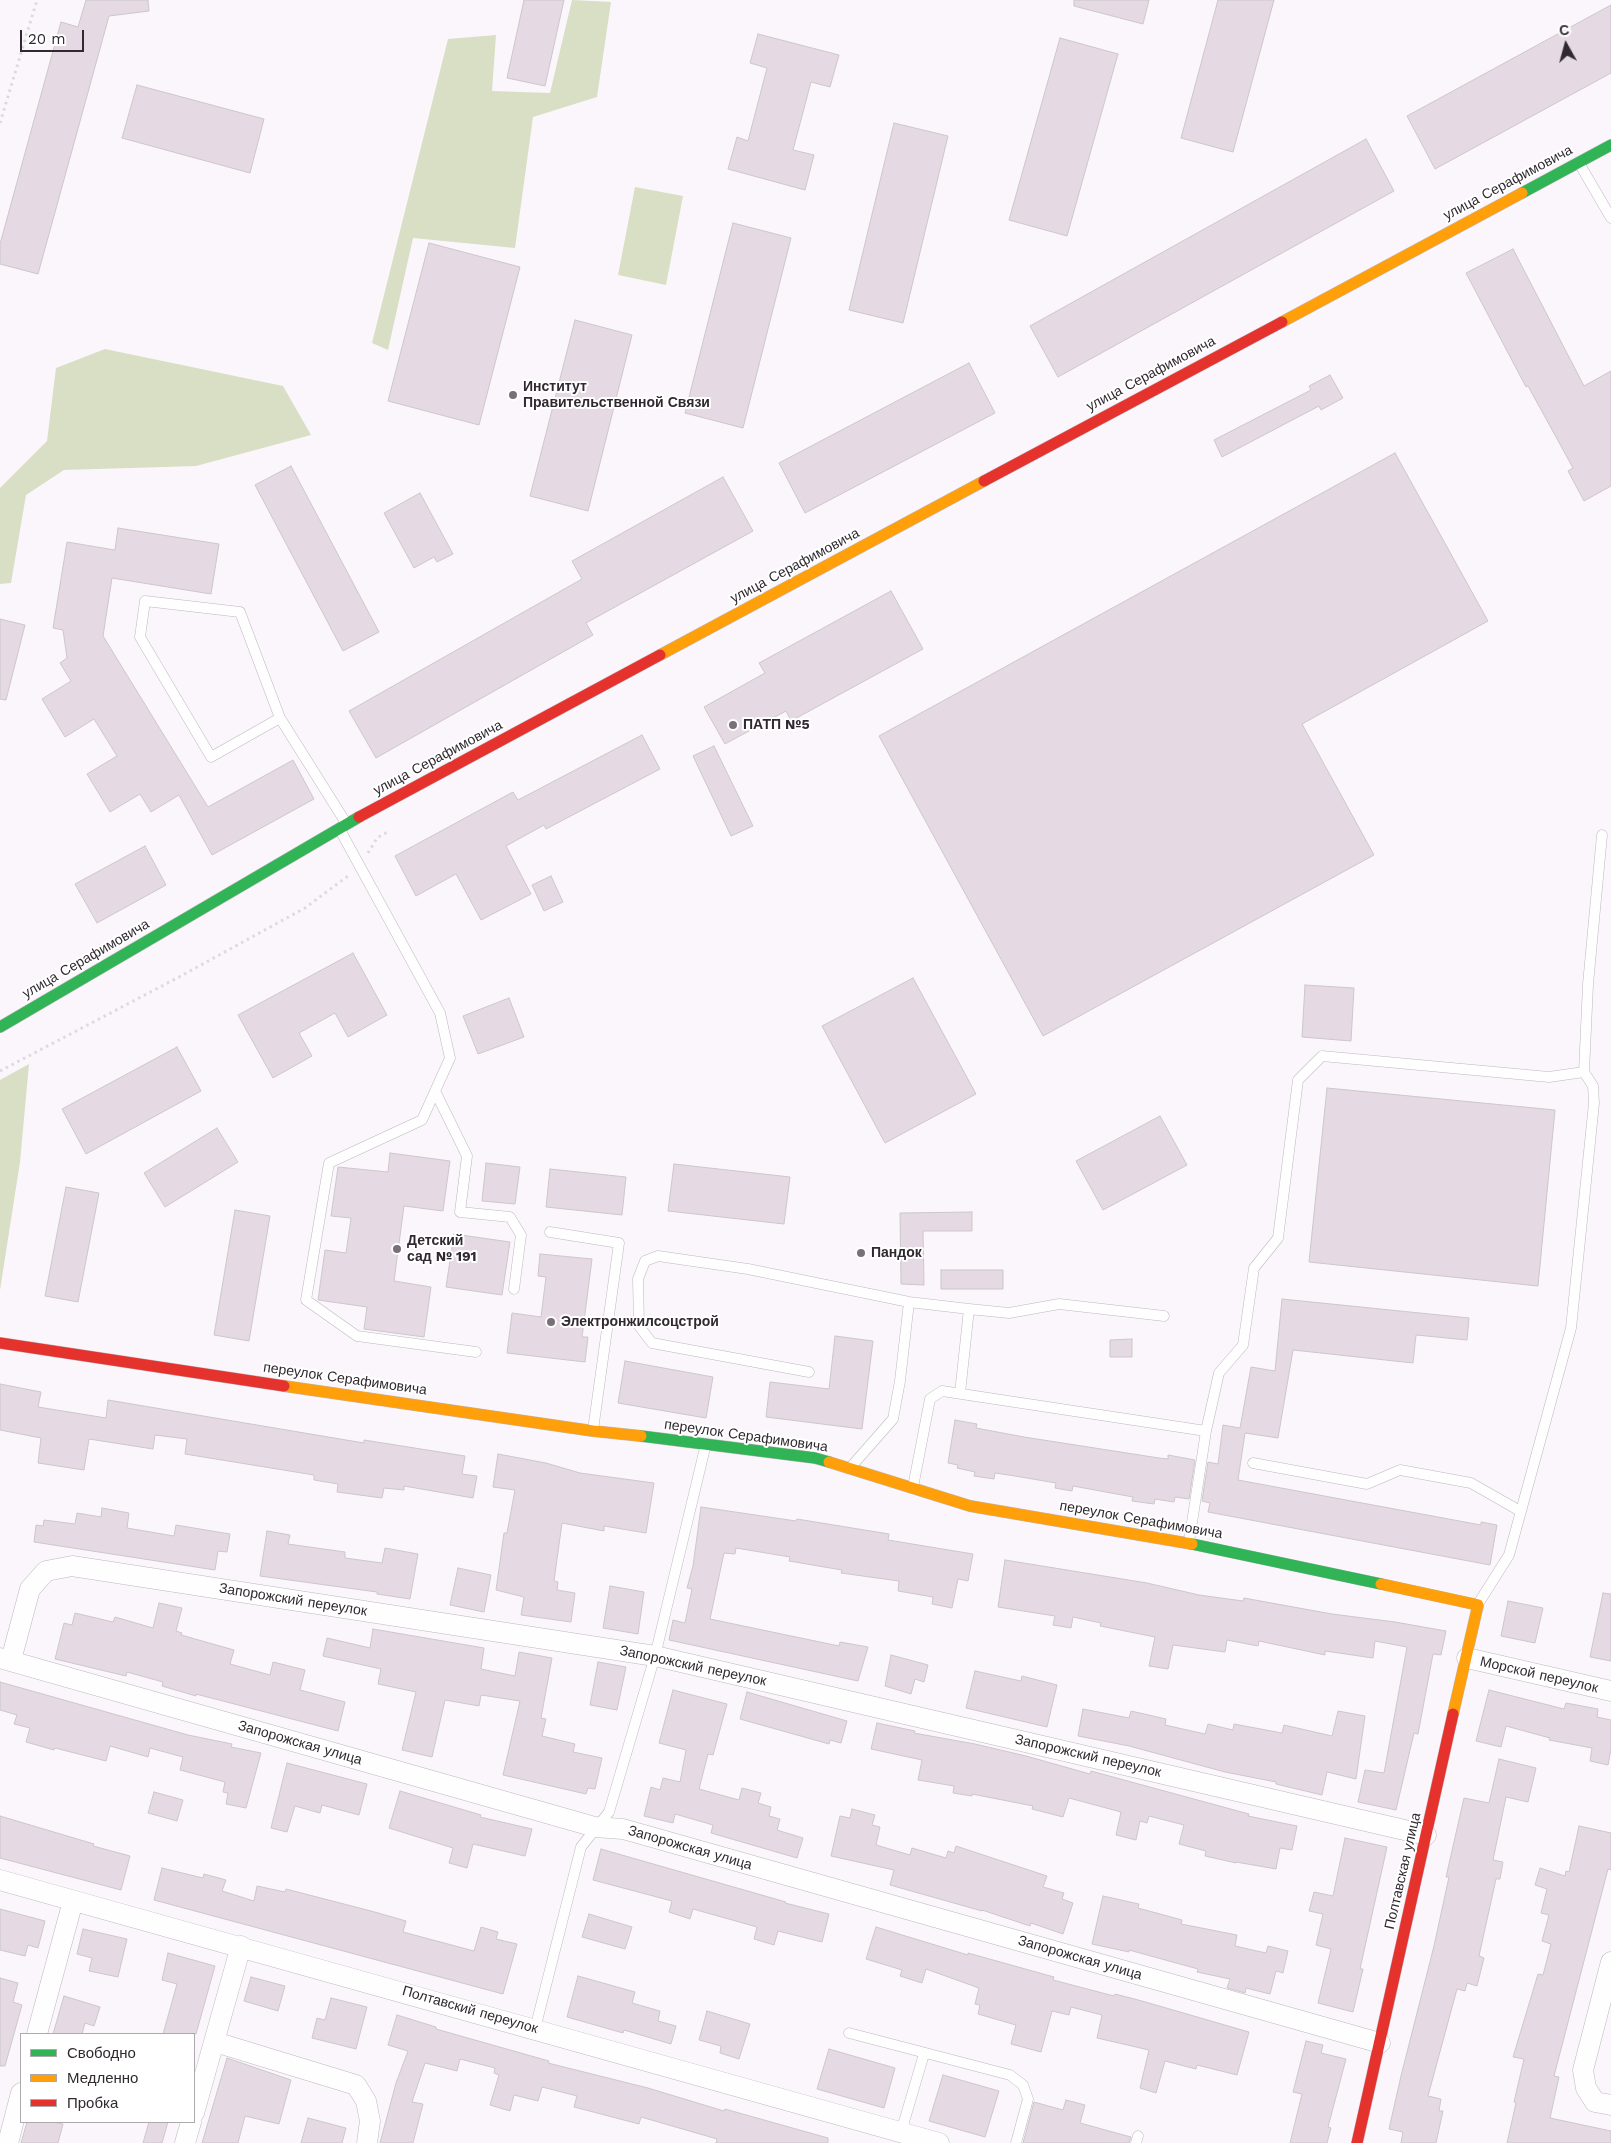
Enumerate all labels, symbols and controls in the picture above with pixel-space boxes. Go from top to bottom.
scale bar [22,20,86,52]
north arrow [1541,20,1591,70]
text: С [1558,22,1570,39]
text: 20 m [28,30,66,48]
street label: улица Серафимовича [1441,142,1575,224]
street label: улица Серафимовича [1084,333,1218,415]
place label: Институт Правительственной Связи [523,379,710,412]
marker: Институт Правительственной Связи [507,389,519,401]
street label: улица Серафимовича [728,525,862,607]
street label: улица Серафимовича [371,717,505,799]
place label: ПАТП №5 [743,717,810,733]
marker: ПАТП №5 [727,719,739,731]
street label: улица Серафимовича [20,916,152,1002]
place label: Детский сад № 191 [407,1233,477,1266]
marker: Детский сад № 191 [391,1243,403,1255]
place label: Пандок [871,1245,922,1261]
marker: Пандок [855,1247,867,1259]
place label: Электронжилсоцстрой [561,1314,719,1330]
marker: Электронжилсоцстрой [545,1316,557,1328]
street label: переулок Серафимовича [262,1359,428,1399]
street label: переулок Серафимовича [663,1416,829,1456]
street label: переулок Серафимовича [1058,1497,1224,1543]
street label: Запорожский переулок [218,1580,368,1620]
street label: Запорожский переулок [618,1642,768,1690]
street label: Морской переулок [1478,1653,1600,1697]
street label: Запорожская улица [236,1717,364,1769]
street label: Запорожский переулок [1013,1731,1163,1781]
street label: Полтавская улица [1381,1811,1425,1931]
street label: Запорожская улица [626,1822,754,1874]
street label: Запорожская улица [1016,1932,1144,1984]
street label: Полтавский переулок [400,1983,540,2037]
legend [20,2033,195,2123]
text: Свободно [67,2044,136,2062]
text: Медленно [67,2069,138,2087]
text: Пробка [67,2094,118,2112]

